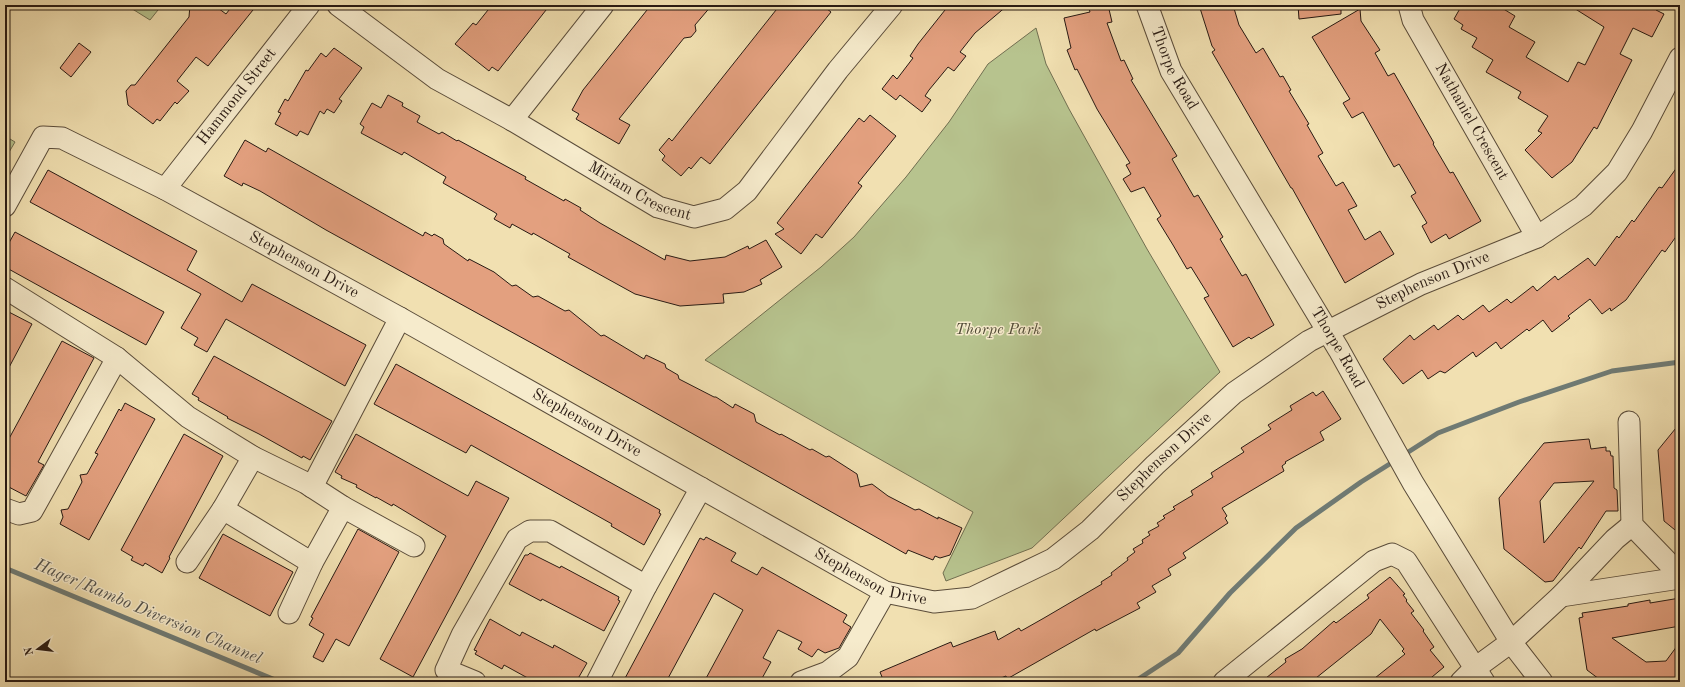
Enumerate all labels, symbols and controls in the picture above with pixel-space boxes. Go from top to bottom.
street label: Thorpe Road [1148,25,1201,113]
street label: Hammond Street [194,45,280,148]
street label: Nathaniel Crescent [1432,61,1511,184]
street label: Miriam Crescent [585,159,693,224]
street label: Stephenson Drive [246,229,361,302]
street label: Stephenson Drive [1374,249,1492,313]
street label: Thorpe Road [1307,305,1367,391]
park label: Thorpe Park [955,322,1041,338]
street label: Stephenson Drive [529,386,644,460]
street label: Stephenson Drive [1115,410,1215,505]
street label: Stephenson Drive [811,546,928,608]
water label: Hager/Rambo Diversion Channel [31,556,264,668]
north arrow [18,629,58,669]
text: N [23,645,36,657]

